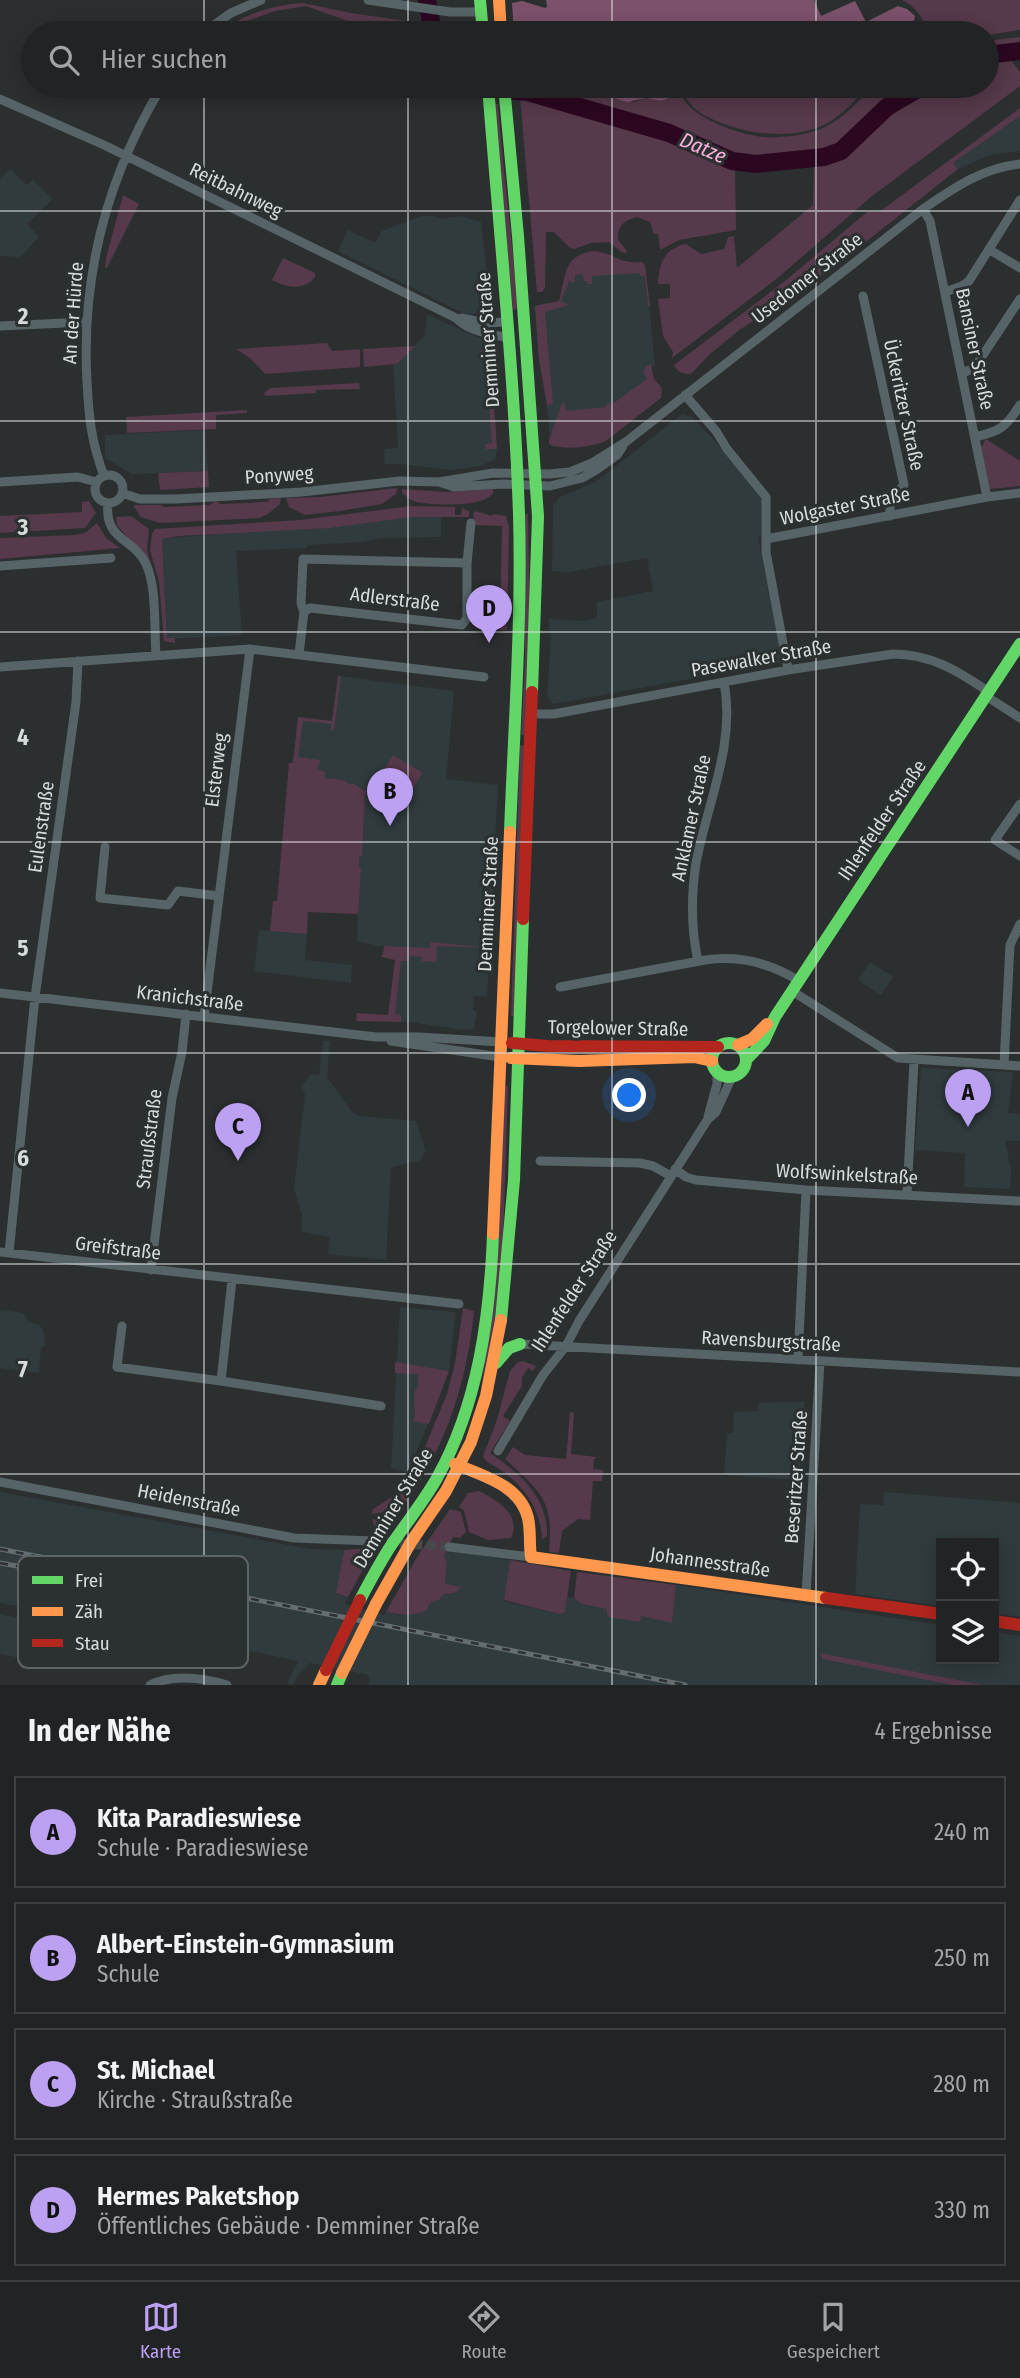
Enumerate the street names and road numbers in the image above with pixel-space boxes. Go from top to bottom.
street label: Reitbahnweg [186,158,286,222]
street label: Usedomer Straße [747,228,867,328]
street label: An der Hürde [58,261,88,365]
street label: Demminer Straße [472,272,504,408]
street label: Bansiner Straße [951,286,999,412]
street label: Ückeritzer Straße [879,337,929,473]
street label: Ponyweg [244,461,314,489]
street label: Wolgaster Straße [778,482,912,530]
street label: Adlerstraße [349,582,441,616]
street label: Pasewalker Straße [689,634,833,682]
street label: Elsterweg [200,732,232,808]
street label: Anklamer Straße [666,753,716,883]
street label: Ihlenfelder Straße [833,755,931,885]
street label: Eulenstraße [23,780,59,874]
street label: Demminer Straße [473,836,503,972]
street label: Kranichstraße [135,980,245,1016]
street label: Torgelower Straße [548,1015,688,1041]
street label: Straußstraße [131,1088,167,1190]
street label: Wolfswinkelstraße [775,1159,919,1189]
street label: Ihlenfelder Straße [526,1226,622,1356]
street label: Greifstraße [74,1231,162,1265]
street label: Ravensburgstraße [701,1326,841,1356]
street label: Beseritzer Straße [780,1410,812,1544]
street label: Demminer Straße [348,1444,438,1572]
street label: Heidenstraße [136,1479,242,1521]
street label: Johannesstraße [648,1542,772,1582]

